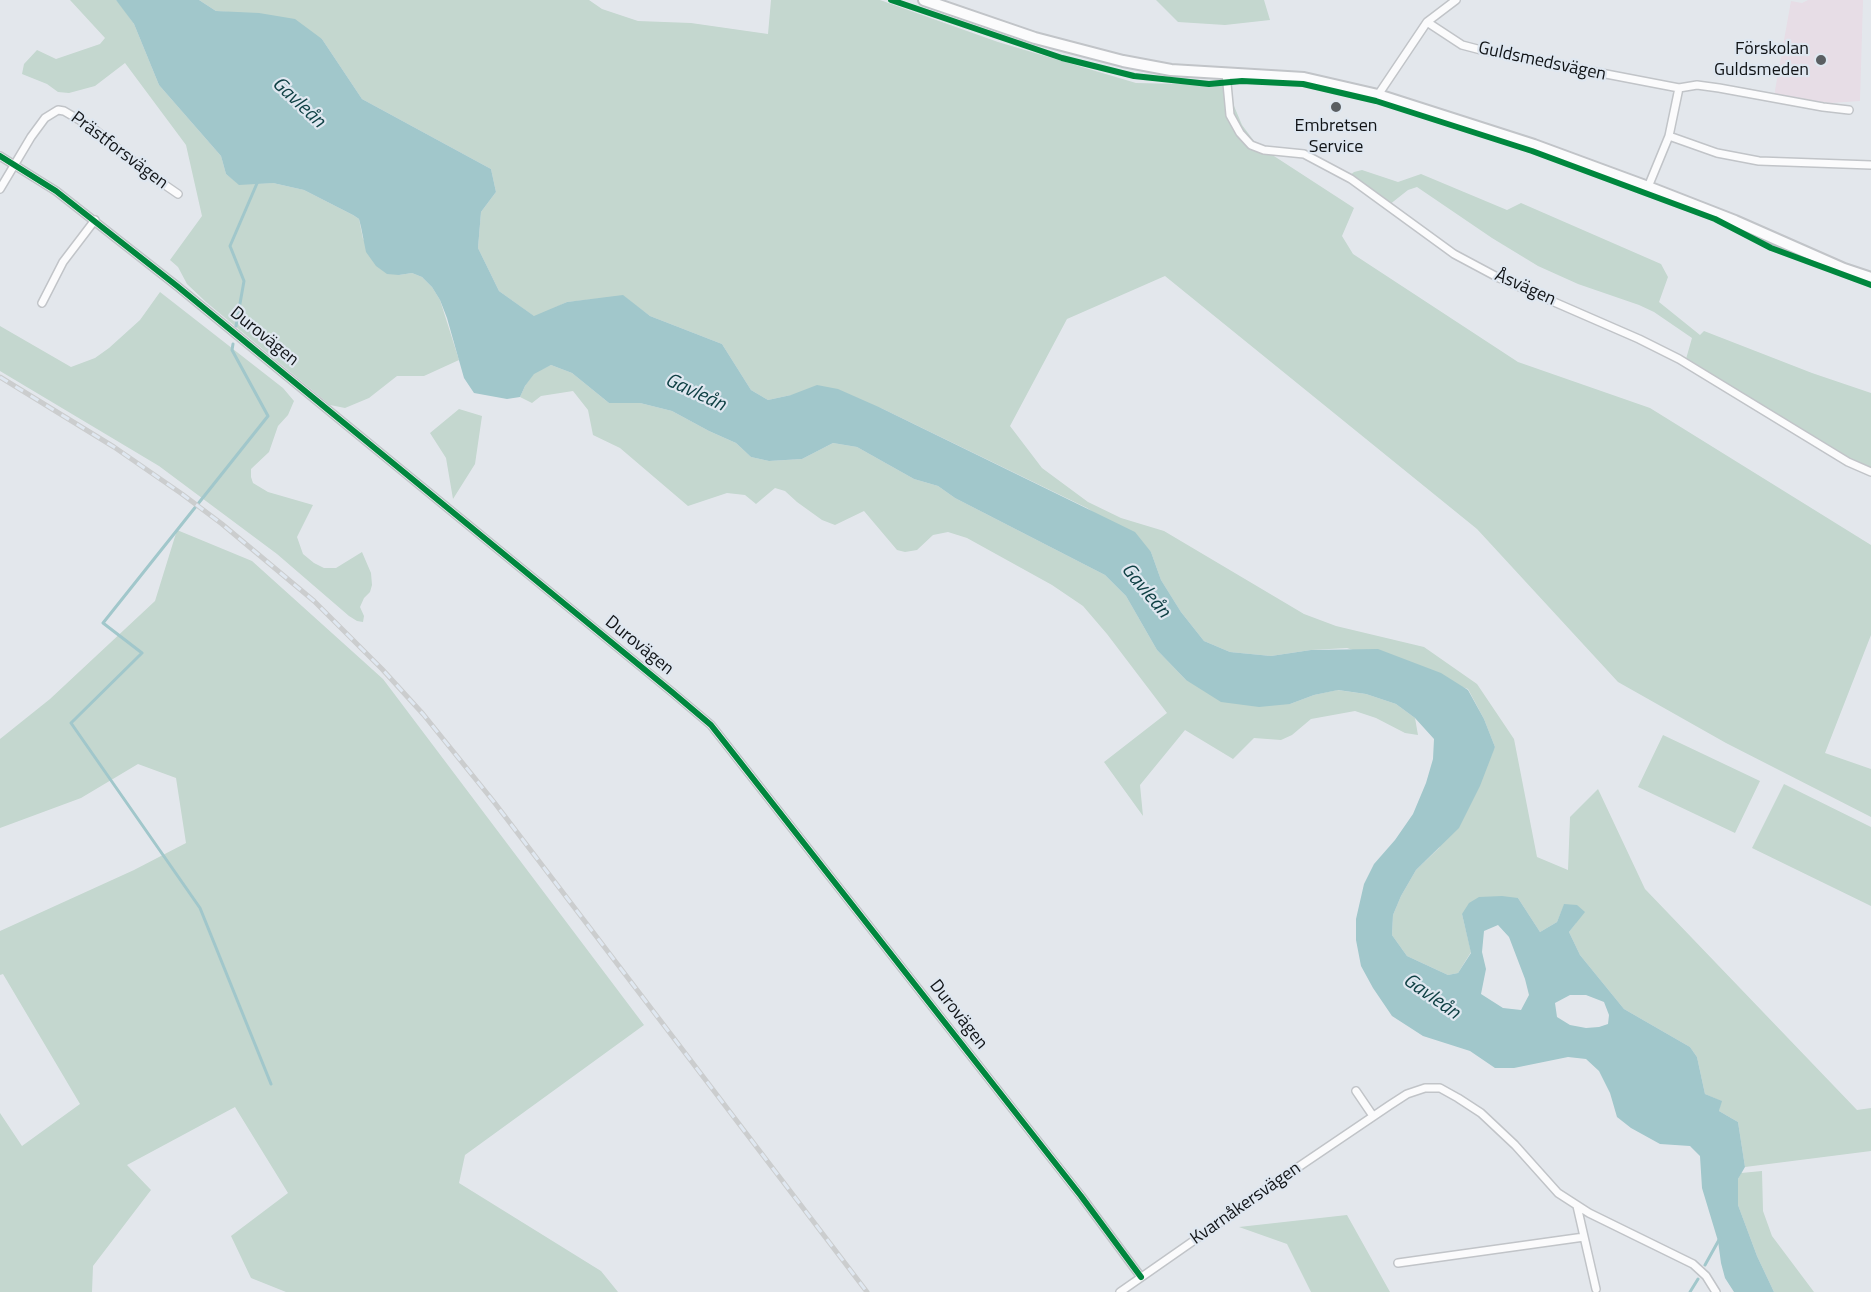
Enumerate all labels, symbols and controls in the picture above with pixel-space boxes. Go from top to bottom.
street label: Guldsmedsvägen [1476,38,1608,86]
place label: Förskolan Guldsmeden [1714,39,1809,82]
marker: Förskolan Guldsmeden [1814,53,1828,67]
water label: Gavleån [266,72,330,134]
marker: Embretsen Service [1329,100,1343,114]
street label: Prästforsvägen [66,107,172,195]
place label: Embretsen Service [1295,116,1377,158]
street label: Åsvägen [1491,265,1559,311]
street label: Durovägen [225,303,303,371]
water label: Gavleån [661,369,729,417]
water label: Gavleån [1115,559,1175,623]
street label: Durovägen [600,612,678,680]
water label: Gavleån [1398,969,1464,1025]
street label: Durovägen [924,976,992,1054]
street label: Kvarnåkersvägen [1187,1158,1305,1250]

